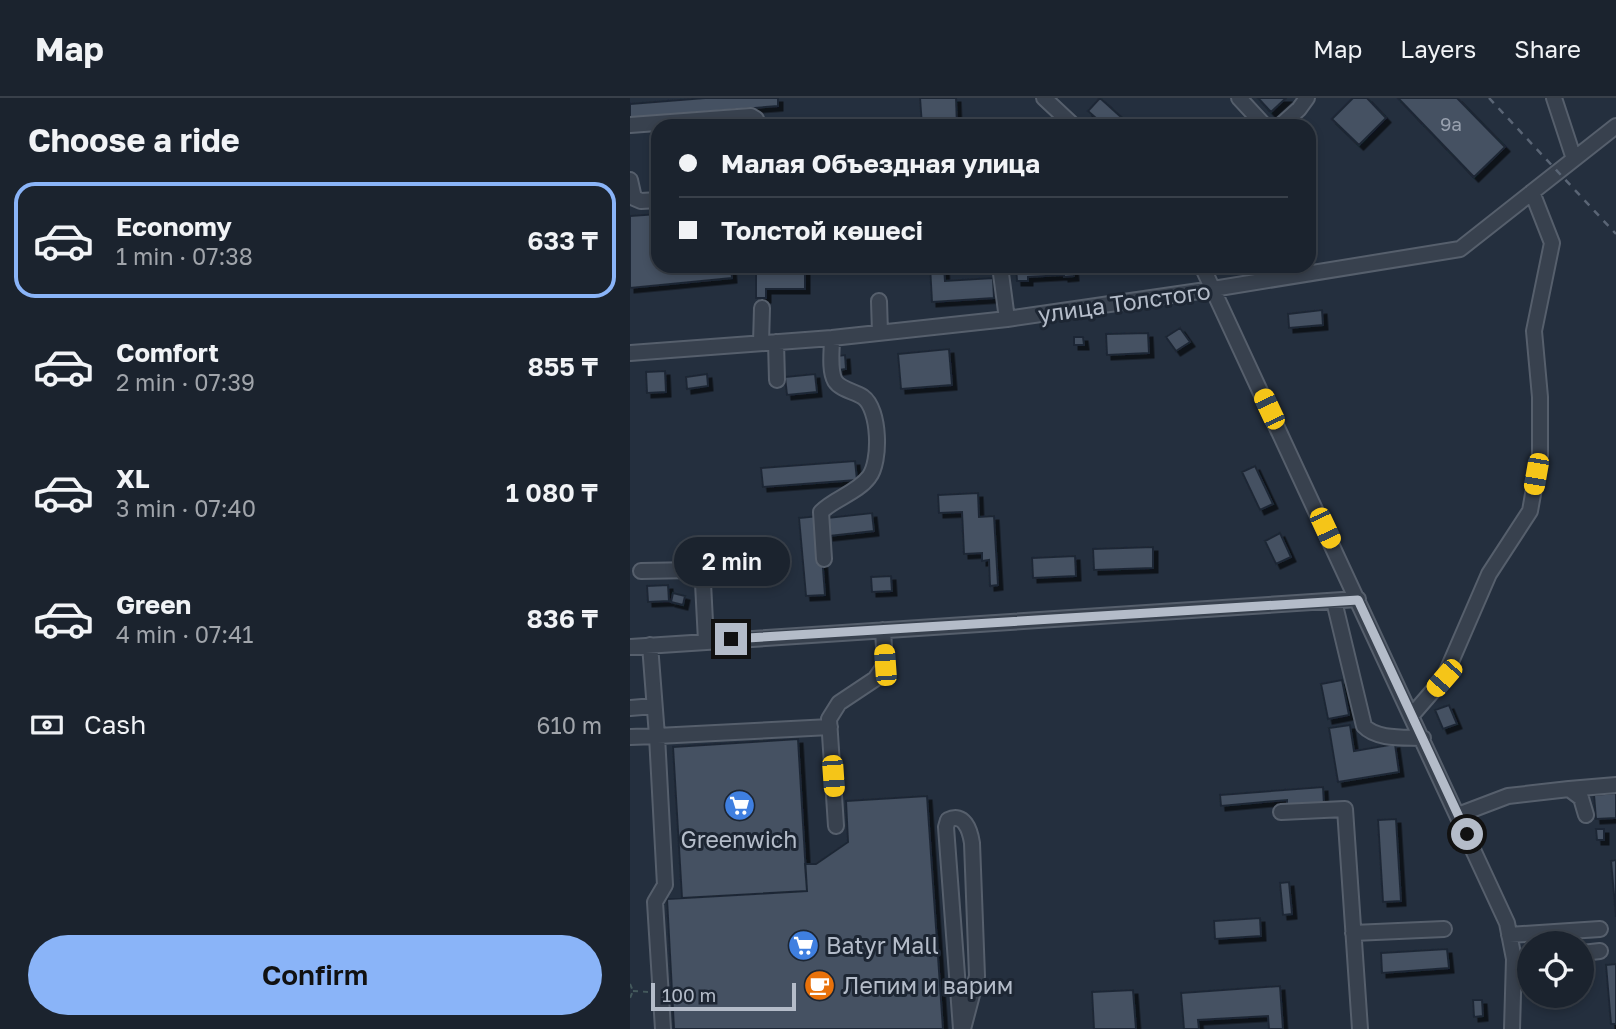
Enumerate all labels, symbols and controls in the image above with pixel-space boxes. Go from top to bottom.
text: Map [35,29,104,68]
text: Map [1313,34,1362,63]
text: Layers [1400,34,1476,63]
text: Share [1514,34,1581,63]
house number: 9а [1440,112,1462,135]
text: Choose a ride [28,121,240,159]
text: Малая Объездная улица [721,148,1040,179]
icon: car [32,209,95,272]
text: Economy [116,211,232,242]
text: Толстой көшесі [721,215,923,246]
text: 633 ₸ [527,225,598,256]
text: 1 min · 07:38 [116,242,253,270]
street label: улица Толстого [1036,276,1212,328]
icon: car [32,335,95,398]
text: Comfort [116,337,219,368]
text: 855 ₸ [527,351,598,382]
text: 2 min · 07:39 [116,368,255,396]
car [1251,386,1288,432]
car [1523,451,1550,497]
icon: car [32,461,95,524]
text: XL [116,463,150,494]
text: 1 080 ₸ [506,477,598,508]
text: 3 min · 07:40 [116,494,256,522]
car [1307,505,1344,551]
callout: 2 min [673,538,789,587]
text: 2 min [702,547,762,575]
icon: car [32,587,95,650]
text: Green [116,589,191,620]
text: 836 ₸ [527,603,598,634]
text: 4 min · 07:41 [116,620,253,648]
route end [715,623,747,655]
car [874,643,897,687]
car [1423,655,1466,701]
icon: cash [28,706,66,744]
text: Cash [84,709,146,740]
text: 610 m [537,711,602,739]
car [822,754,845,798]
supermarket icon: Greenwich [722,788,756,822]
route start [1451,818,1483,850]
place label: Greenwich [680,825,798,853]
supermarket icon: Batyr Mall [786,928,820,962]
place label: Batyr Mall [826,931,939,959]
map controls [1517,931,1594,1008]
button: locate [1517,931,1594,1008]
button: Confirm [28,935,602,1015]
cafe icon: Лепим и варим [803,968,837,1002]
place label: Лепим и варим [843,971,1013,999]
scale bar [651,980,796,1012]
text: 100 m [662,983,716,1006]

